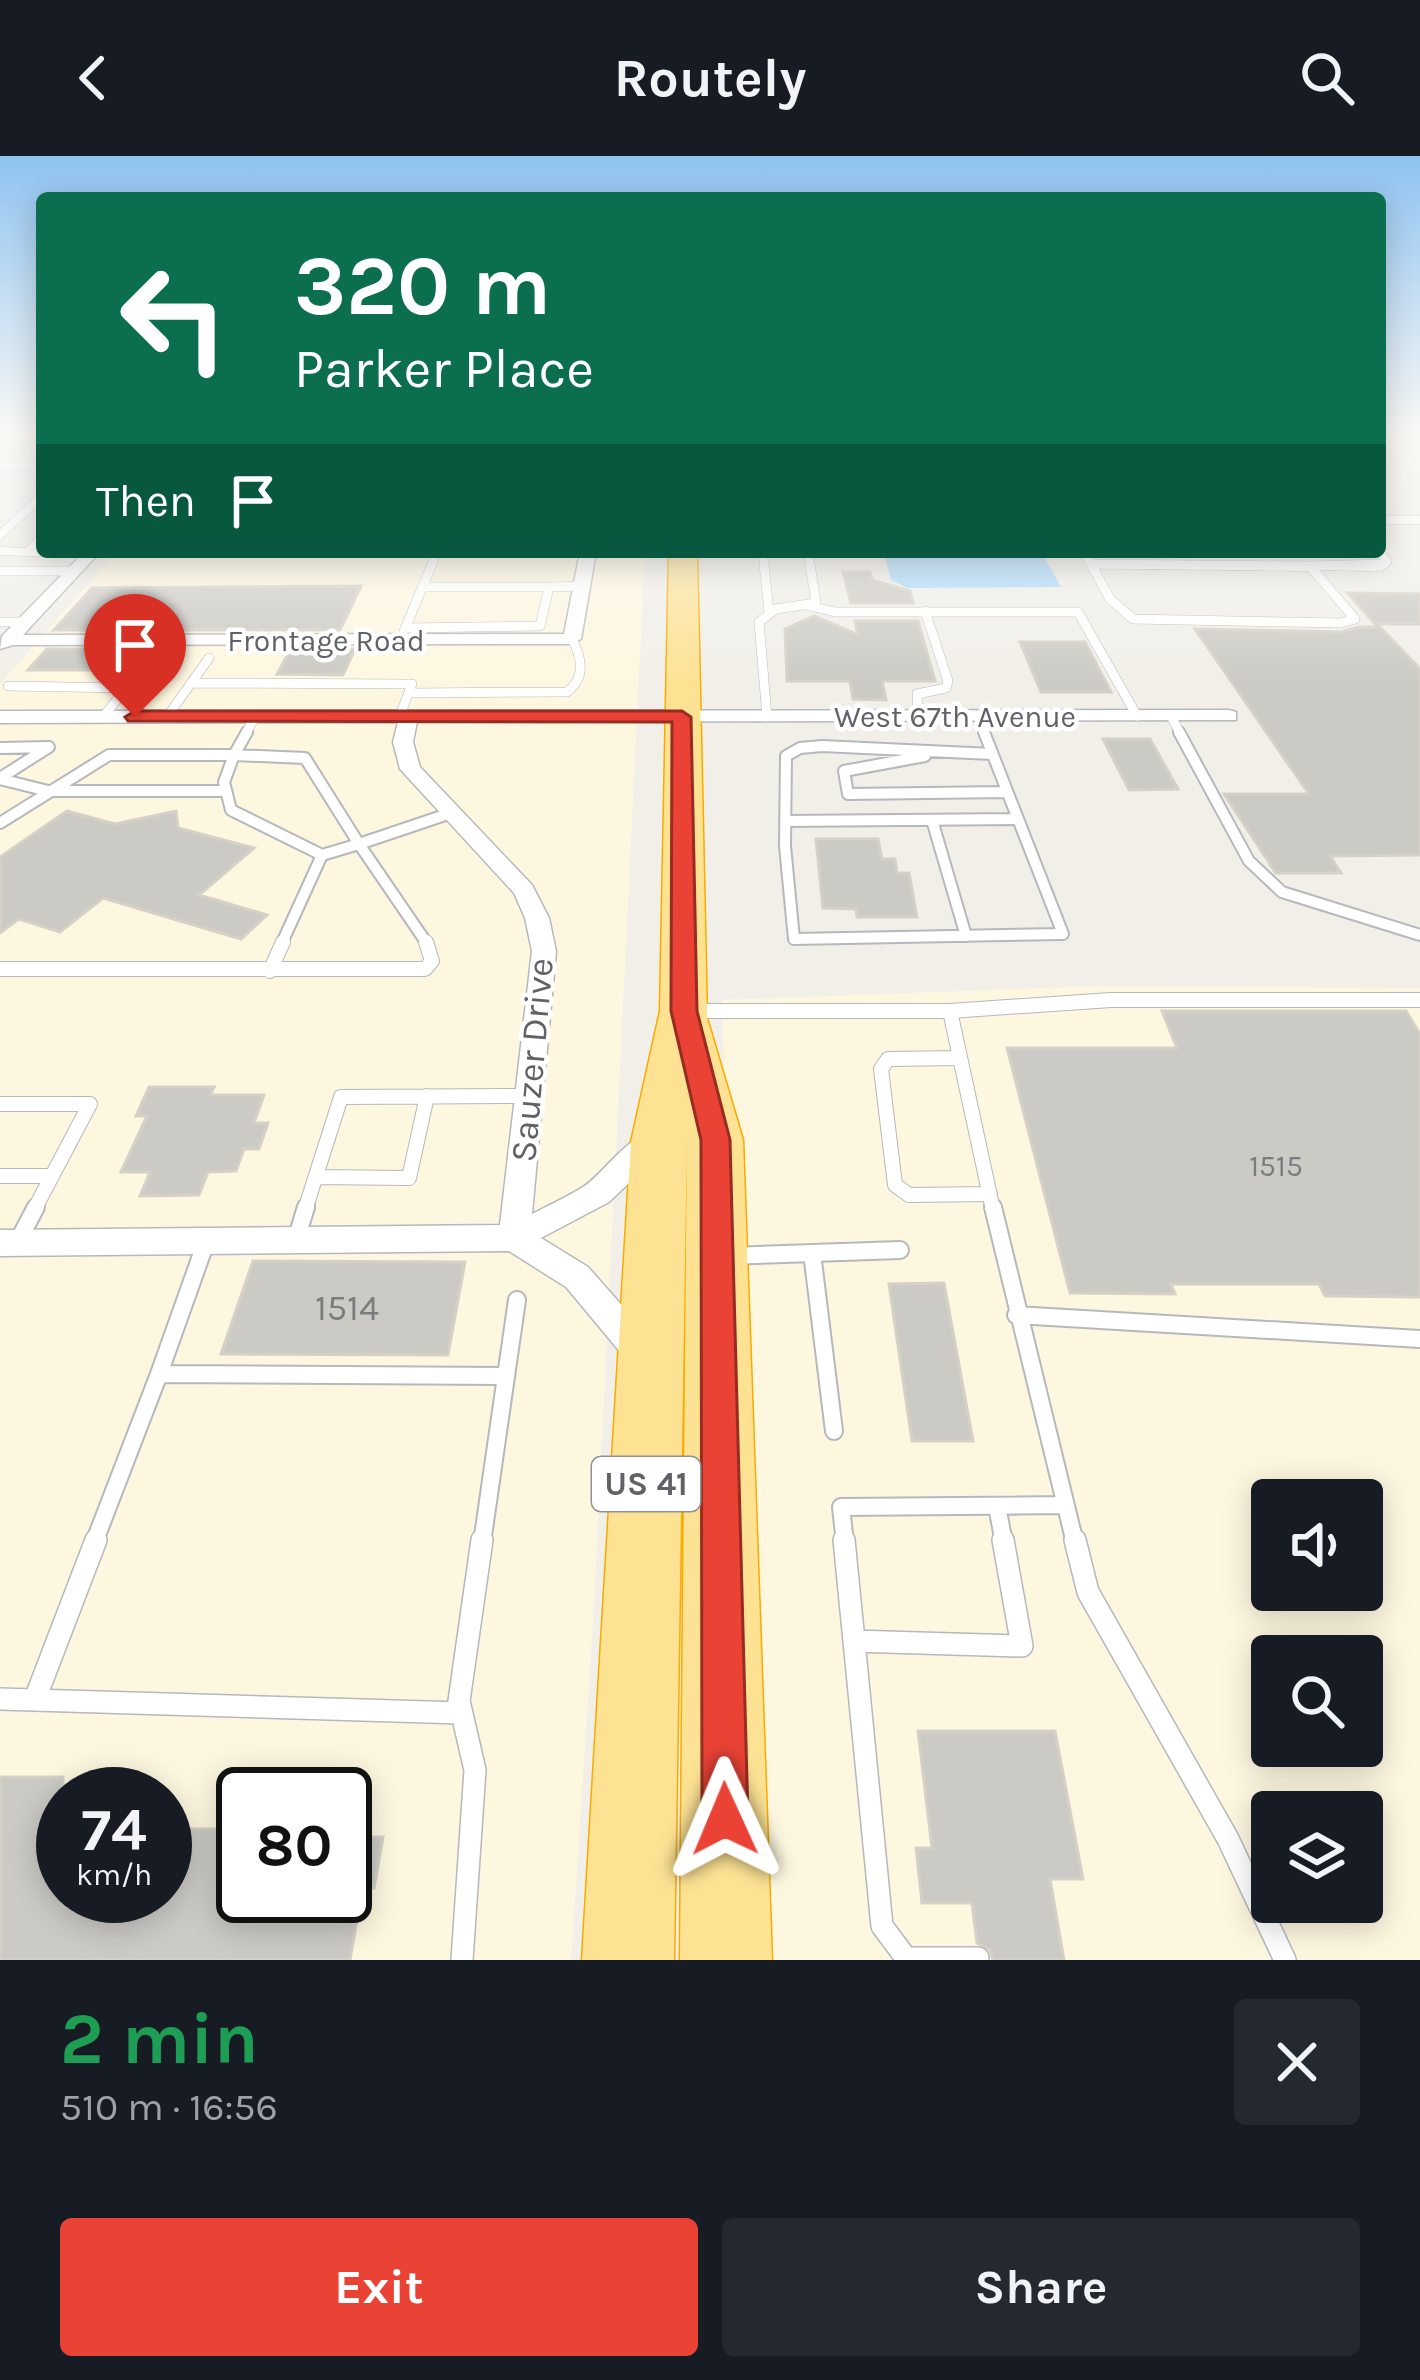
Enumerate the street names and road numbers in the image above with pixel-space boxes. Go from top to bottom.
street label: Frontage Road [227,623,425,659]
street label: West 67th Avenue [834,699,1076,735]
street label: Sauzer Drive [502,956,562,1164]
road number: US 41 [592,1457,700,1511]

